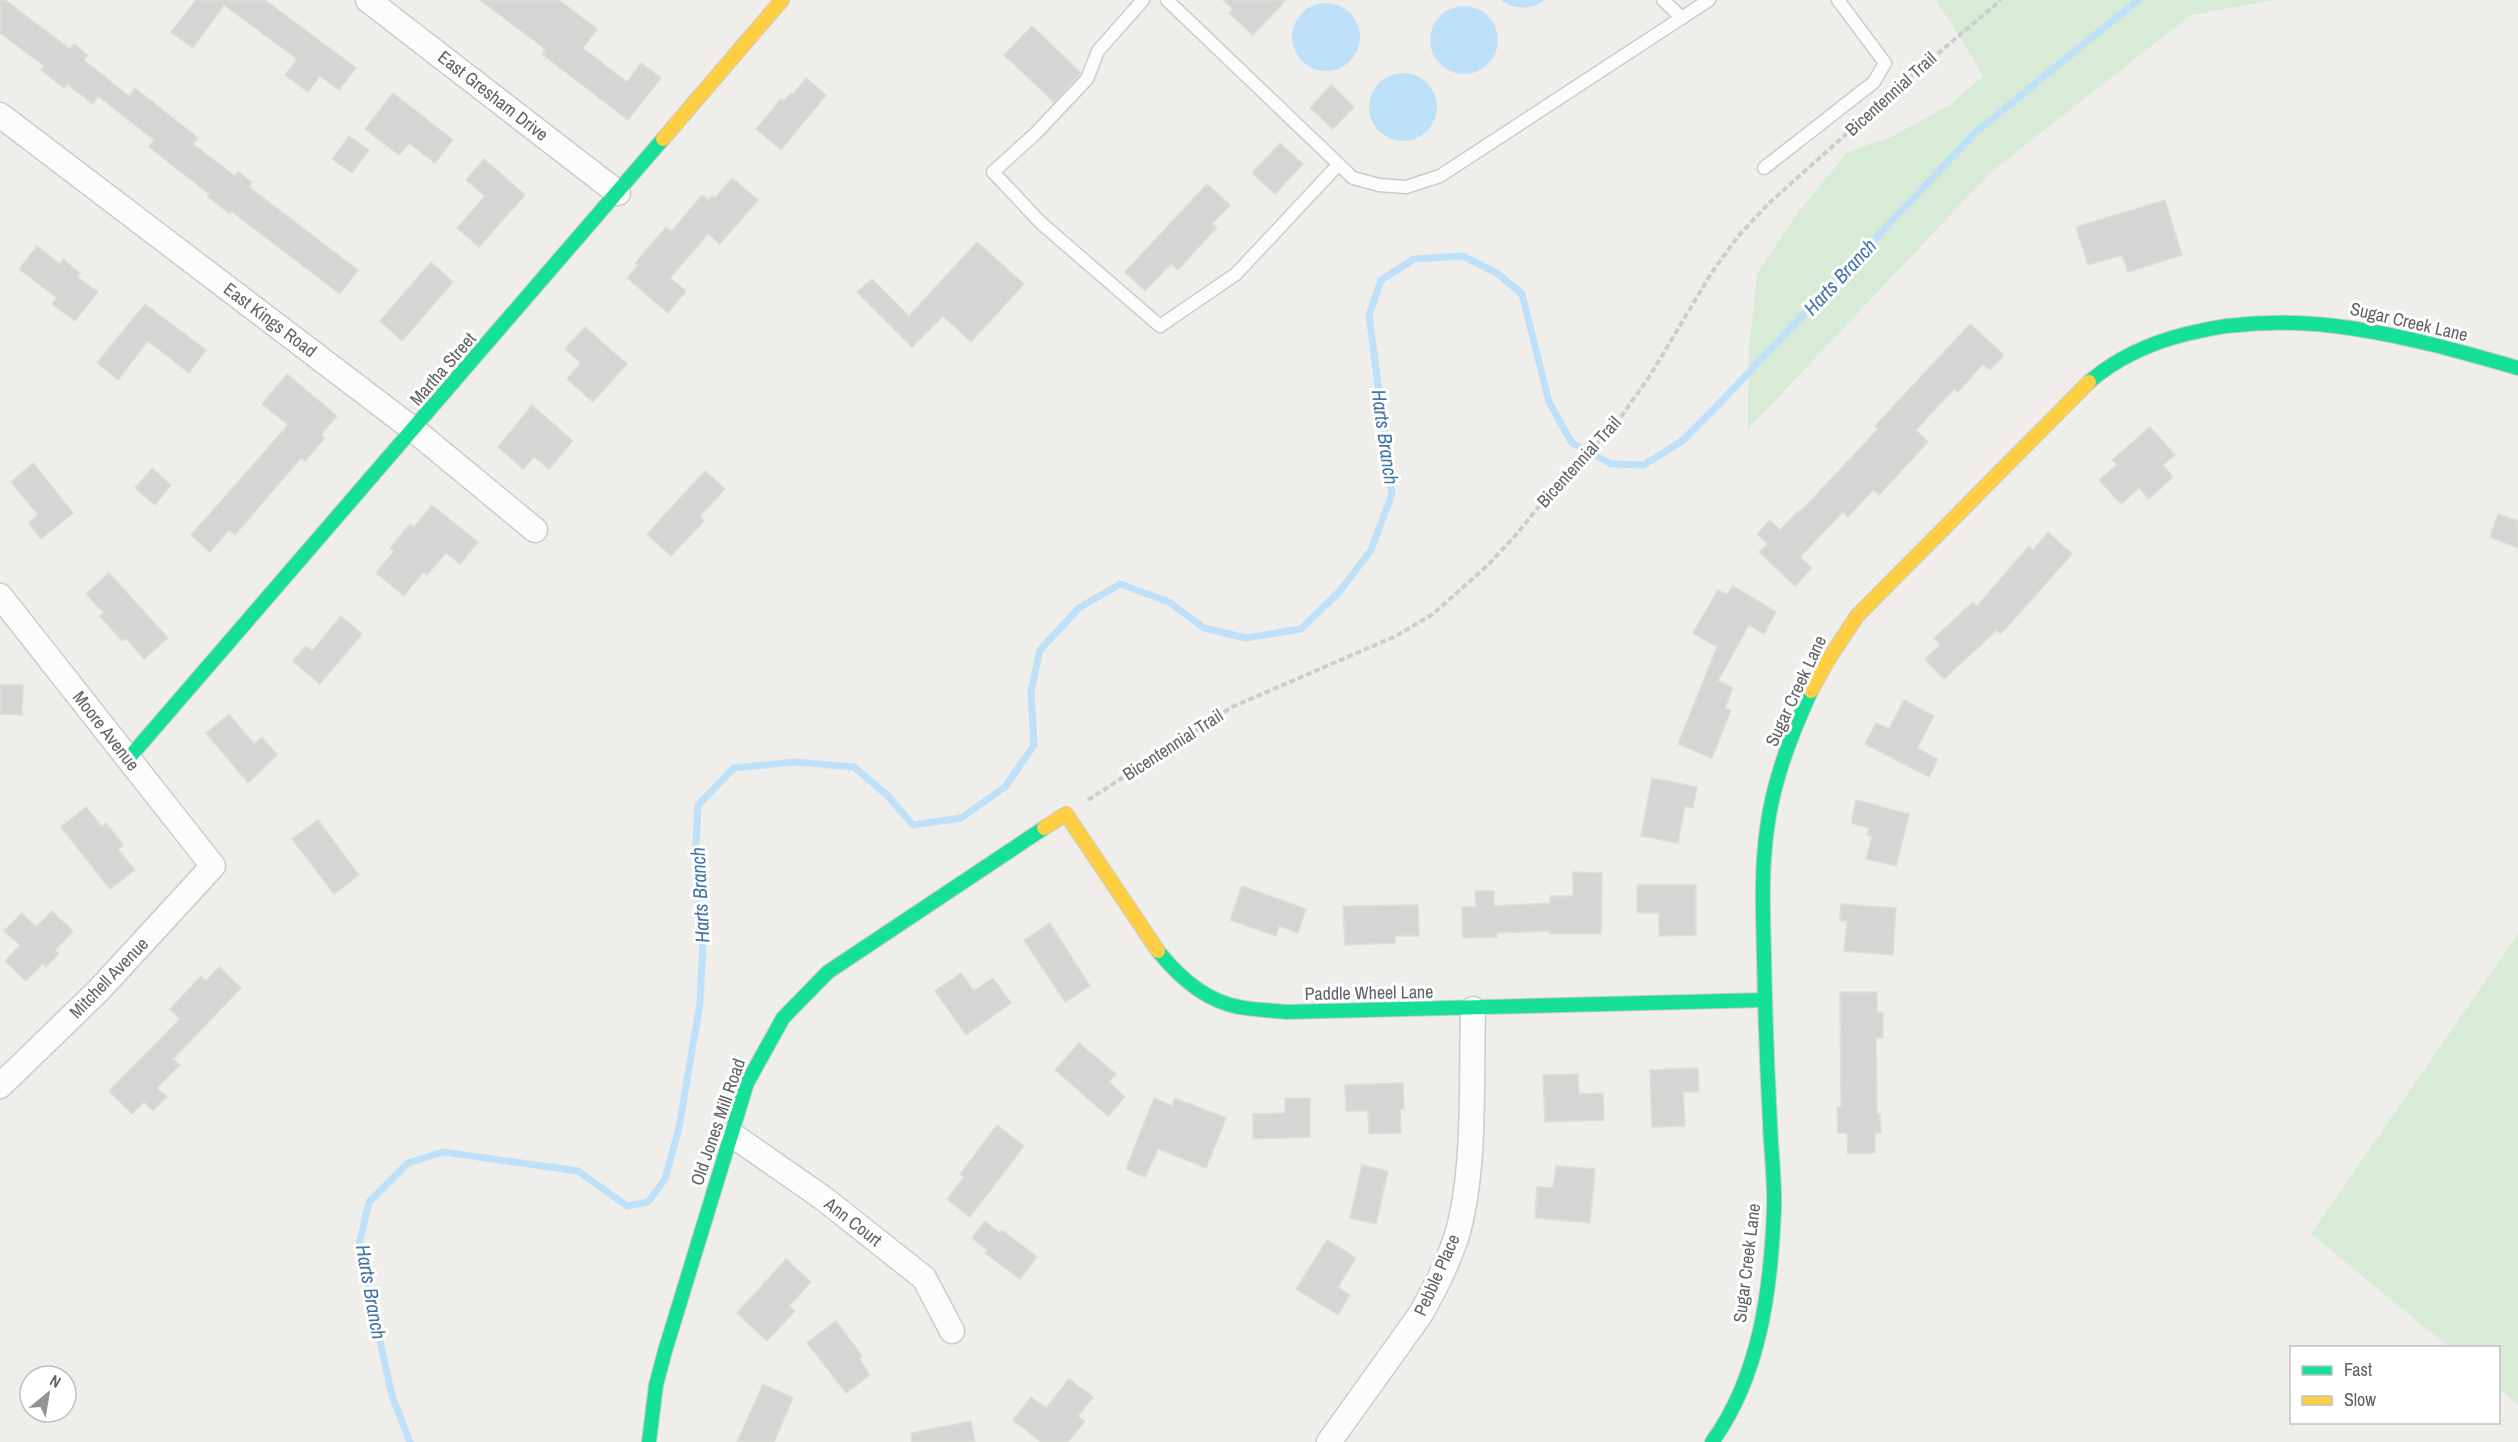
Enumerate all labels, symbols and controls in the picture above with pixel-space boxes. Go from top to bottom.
street label: East Gresham Drive [433,45,554,147]
street label: Bicentennial Trail [1840,46,1942,141]
water label: Harts Branch [1797,232,1882,321]
street label: East Kings Road [219,276,322,363]
street label: Sugar Creek Lane [2348,296,2470,347]
street label: Martha Street [404,327,481,411]
water label: Harts Branch [1365,388,1406,486]
street label: Bicentennial Trail [1531,411,1626,513]
street label: Sugar Creek Lane [1759,631,1832,750]
street label: Moore Avenue [67,686,145,776]
street label: Bicentennial Trail [1118,703,1228,786]
water label: Harts Branch [684,847,715,944]
street label: Mitchell Avenue [64,932,154,1024]
street label: Paddle Wheel Lane [1304,979,1434,1006]
street label: Old Jones Mill Road [684,1055,751,1189]
street label: Ann Court [819,1191,887,1252]
street label: Sugar Creek Lane [1727,1202,1766,1324]
street label: Pebble Place [1407,1230,1466,1320]
water label: Harts Branch [350,1242,393,1341]
legend [2290,1346,2500,1424]
text: Fast [2344,1357,2372,1382]
north arrow [18,1364,78,1424]
text: N [46,1369,65,1393]
text: Slow [2344,1387,2376,1412]

